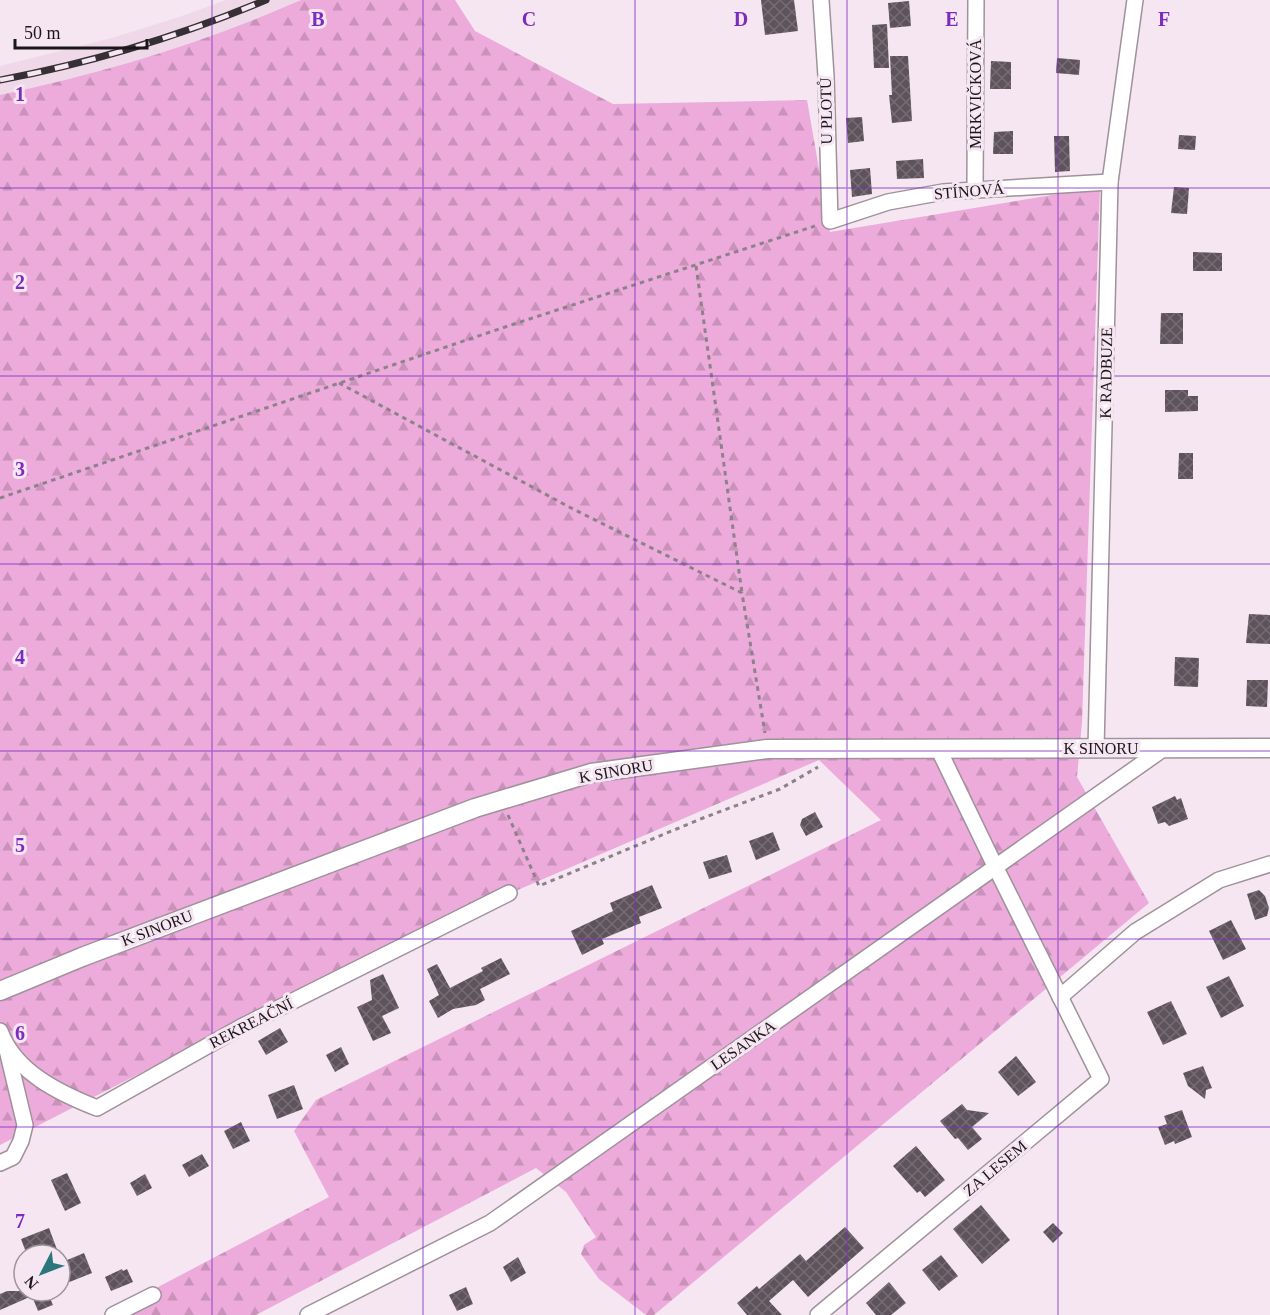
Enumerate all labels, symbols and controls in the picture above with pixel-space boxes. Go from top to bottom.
text: B [311,8,325,30]
text: C [522,8,536,30]
text: D [734,8,748,30]
text: E [945,8,959,30]
text: F [1158,8,1170,30]
scale bar [15,12,147,50]
text: 50 m [24,23,61,43]
street label: MRKVIČKOVÁ [966,38,984,149]
street label: U PLOTŮ [816,77,835,145]
text: 1 [15,83,25,105]
street label: STÍNOVÁ [933,178,1005,203]
text: 2 [15,271,25,293]
street label: K RADBUZE [1097,327,1115,419]
text: 3 [15,458,25,480]
text: 4 [15,646,25,668]
street label: K SINORU [1063,740,1139,757]
street label: K SINORU [578,756,655,786]
text: 5 [15,834,25,856]
street label: K SINORU [119,906,196,949]
street label: REKREAČNÍ [206,994,296,1051]
street label: LESANKA [708,1016,779,1073]
text: 6 [15,1022,25,1044]
street label: ZA LESEM [960,1137,1030,1199]
text: 7 [15,1210,25,1232]
north arrow [12,1243,72,1303]
text: N [21,1272,41,1293]

